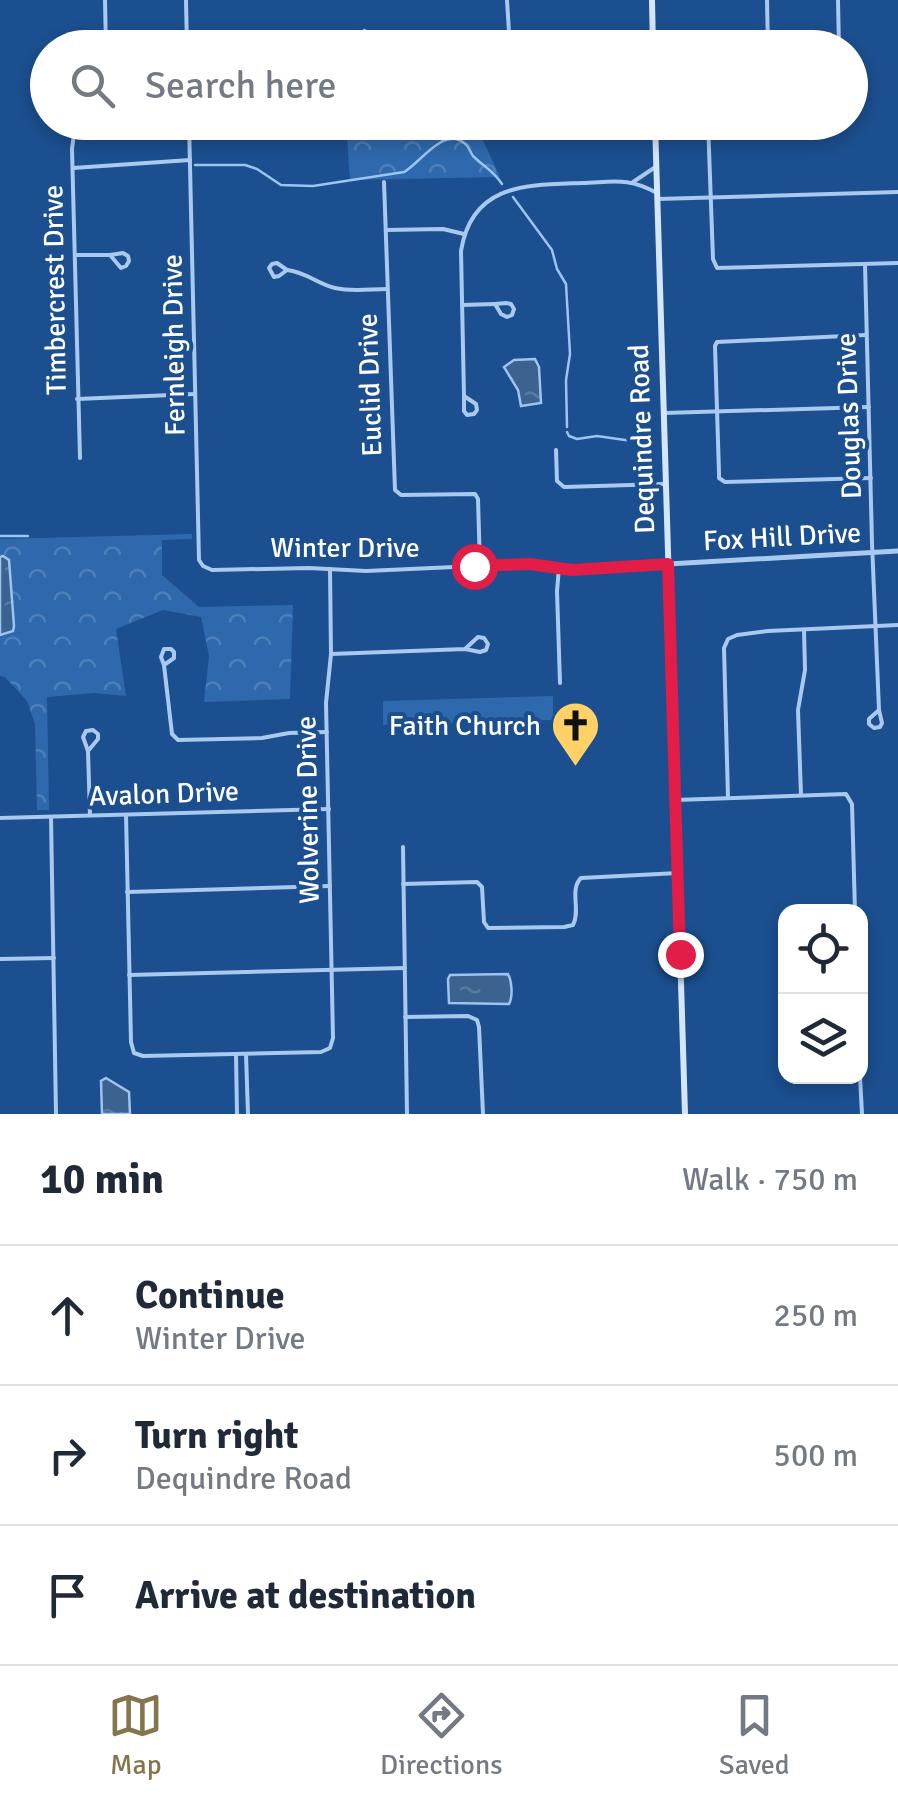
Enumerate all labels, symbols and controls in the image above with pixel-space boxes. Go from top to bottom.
search box [30,30,868,140]
icon: search [65,58,120,113]
text: Search here [145,62,337,109]
street label: Timbercrest Drive [36,185,74,395]
street label: Fernleigh Drive [155,254,193,436]
street label: Euclid Drive [351,313,389,457]
street label: Douglas Drive [829,332,869,500]
street label: Dequindre Road [622,344,662,534]
street label: Fox Hill Drive [702,516,862,558]
street label: Winter Drive [270,531,420,565]
route start [452,544,498,590]
church icon: Faith Church [550,700,602,768]
place label: Faith Church [389,709,541,743]
street label: Wolverine Drive [289,716,327,904]
street label: Avalon Drive [88,774,240,814]
map controls [778,904,868,1084]
button: locate [778,904,868,994]
route end [658,932,704,978]
button: layers [778,994,868,1084]
text: 10 min [40,1154,164,1205]
text: Walk · 750 m [682,1160,858,1199]
text: Continue [135,1272,285,1319]
icon: ahead [40,1288,95,1343]
text: 250 m [774,1296,858,1335]
text: Winter Drive [135,1319,306,1358]
text: Turn right [135,1412,299,1459]
icon: right [40,1428,95,1483]
text: 500 m [774,1436,858,1475]
text: Dequindre Road [135,1459,352,1498]
icon: arrive [40,1568,95,1623]
text: Arrive at destination [135,1572,476,1619]
tab: Map [108,1688,163,1782]
tab: Directions [380,1688,502,1782]
tab: Saved [719,1688,790,1782]

